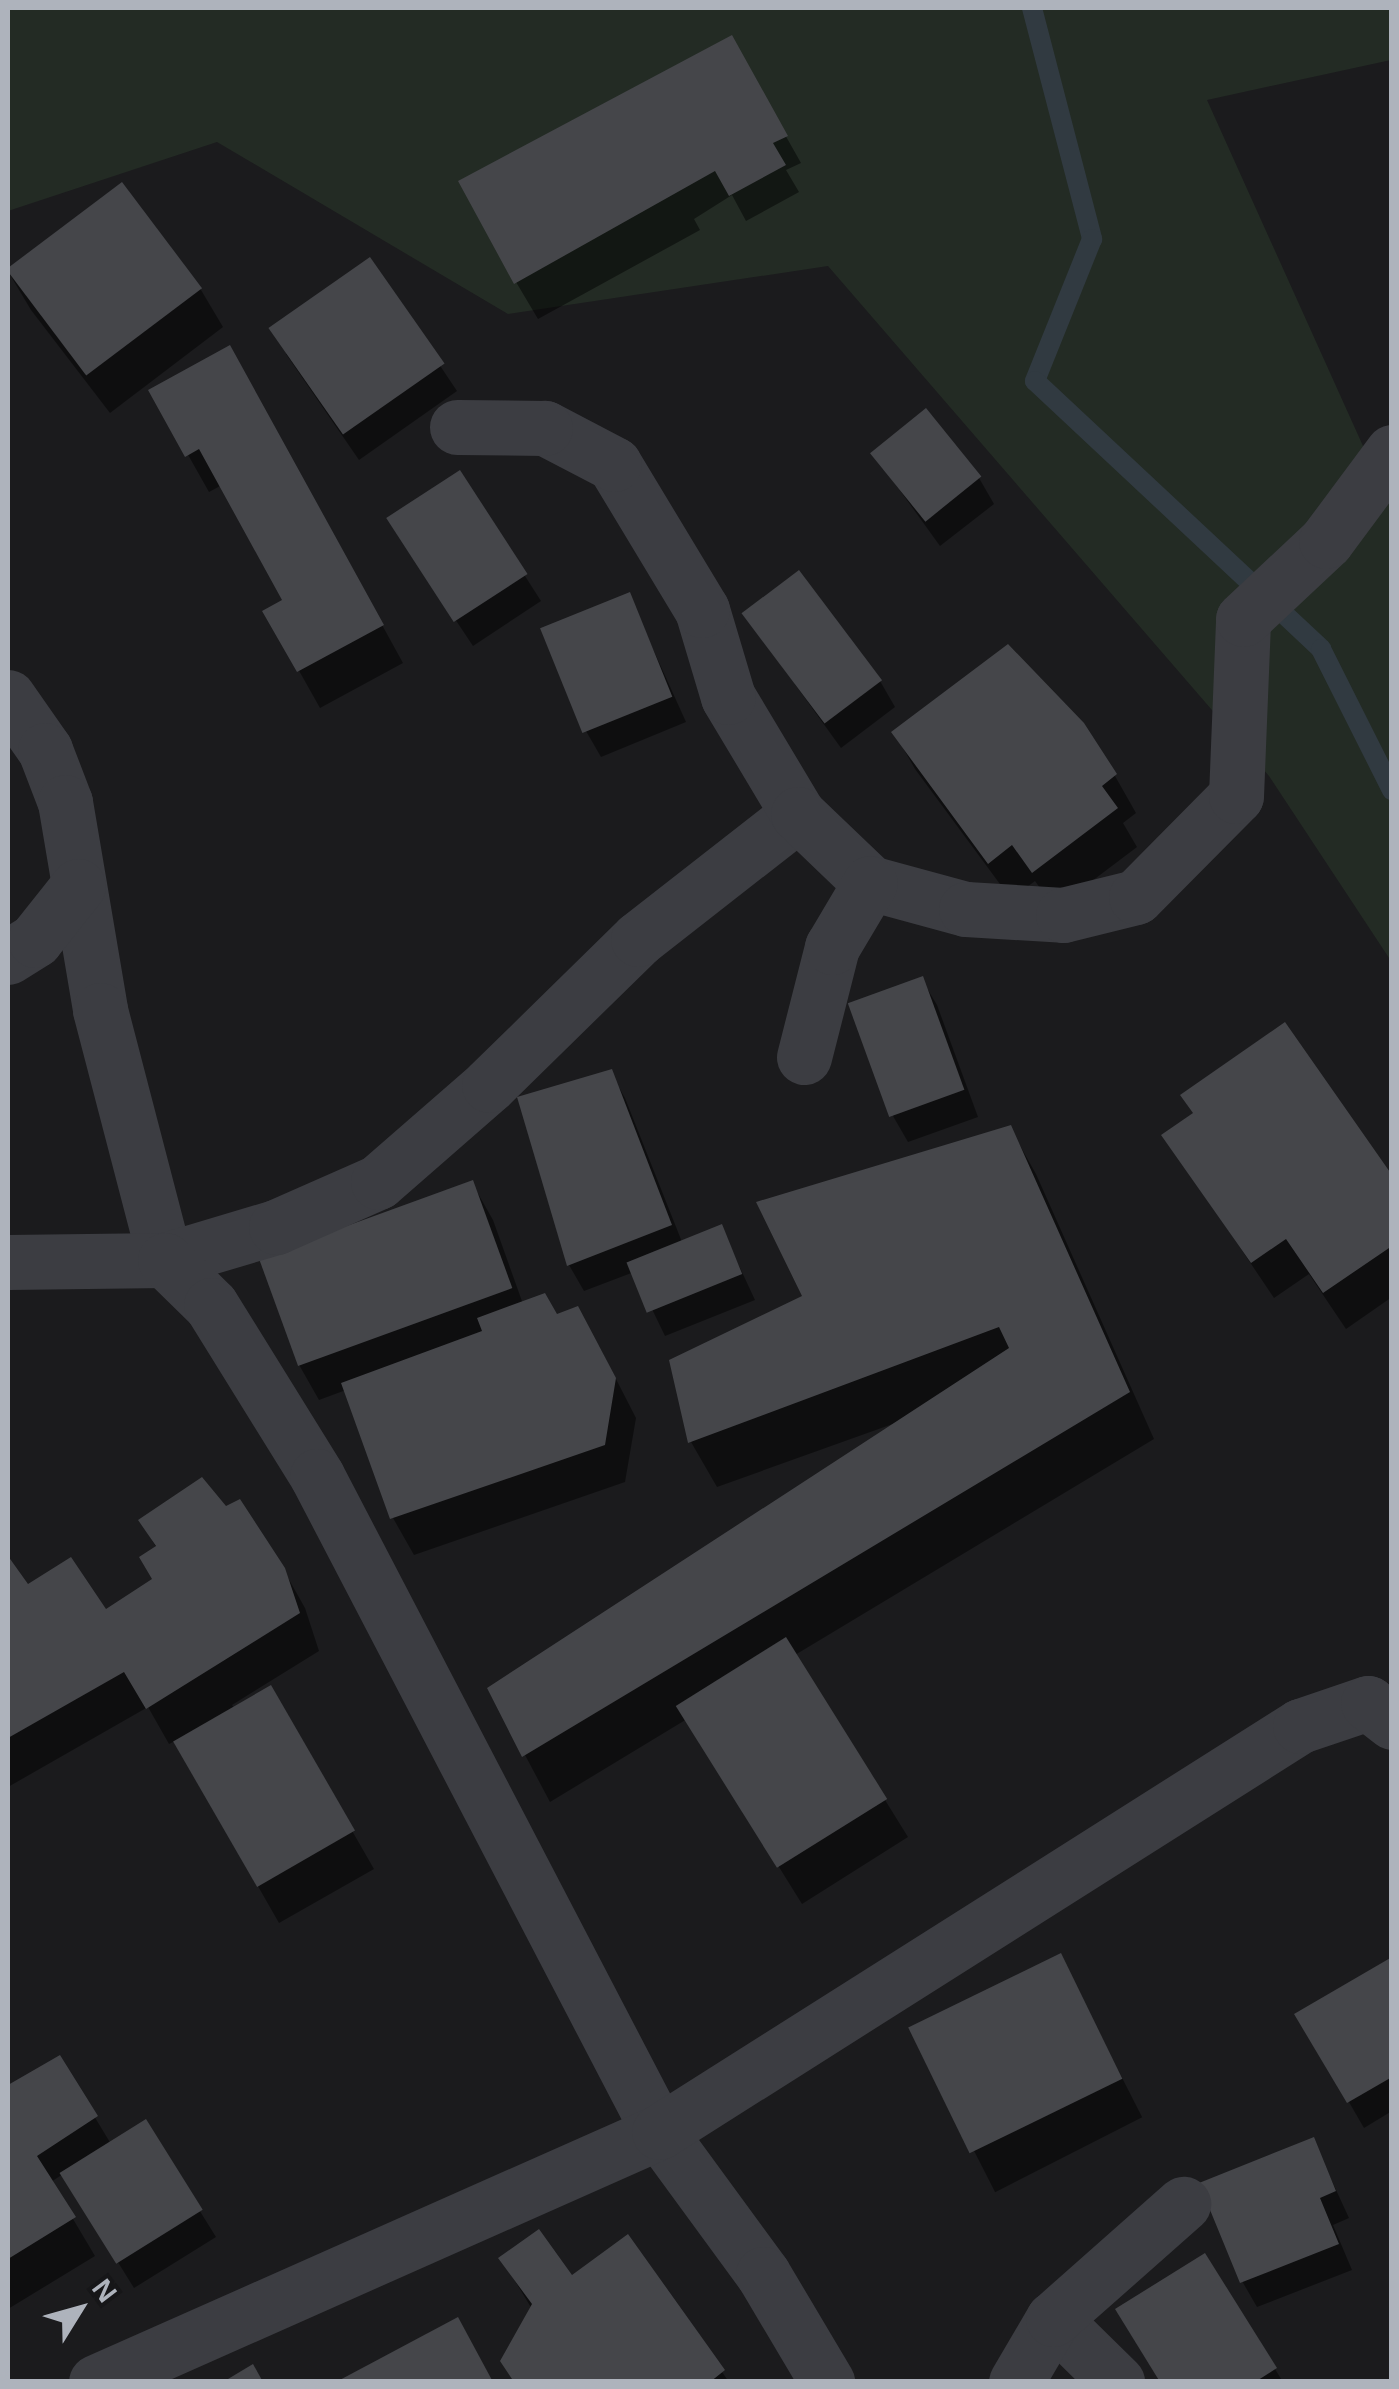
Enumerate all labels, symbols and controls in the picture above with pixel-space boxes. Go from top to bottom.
north arrow [30,2259,130,2359]
text: N [86,2273,123,2308]

